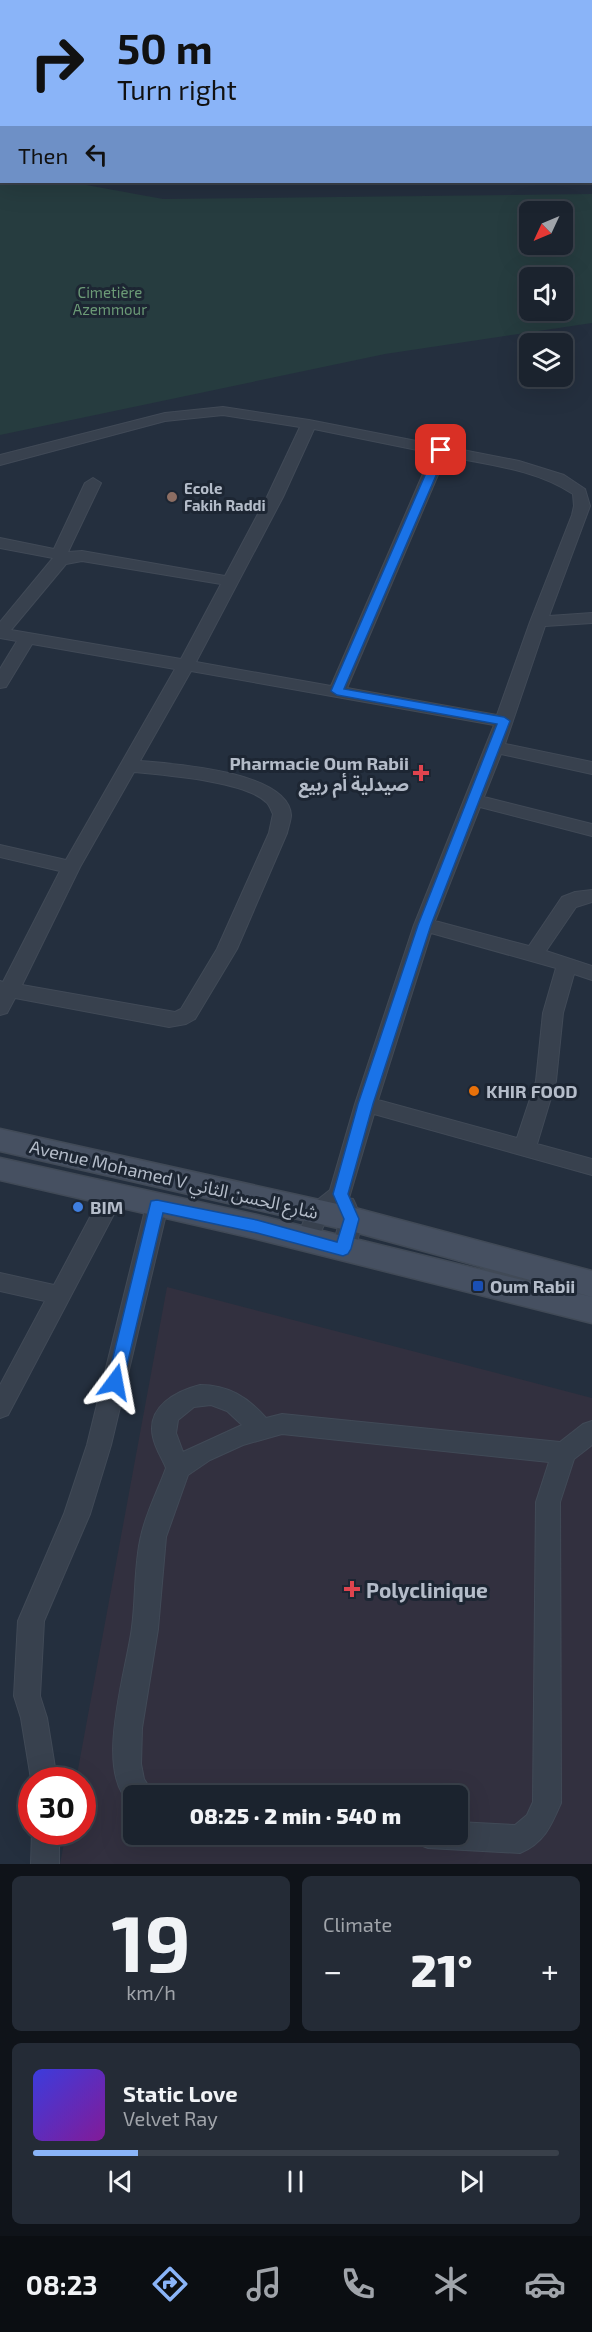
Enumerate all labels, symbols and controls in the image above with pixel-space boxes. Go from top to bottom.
text: 50 m [117,22,213,72]
icon: right [18,24,96,102]
text: Turn right [117,73,237,105]
icon: left [80,138,113,171]
text: Then [18,142,68,168]
north arrow [519,201,573,255]
map controls [519,201,573,387]
button: sound [519,267,573,321]
park label: Cimetière Azemmour [73,283,147,318]
button: layers [519,333,573,387]
pin [415,424,466,475]
icon: arrive [424,433,457,466]
place label: Ecole Fakih Raddi [184,479,266,514]
marker: Ecole Fakih Raddi [165,490,179,504]
place label: Pharmacie Oum Rabii صيدلية أم ربيع [229,752,409,798]
marker: Pharmacie Oum Rabii صيدلية أم ربيع [414,766,428,780]
place label: KHIR FOOD [486,1080,578,1102]
marker: KHIR FOOD [467,1084,481,1098]
street label: Avenue Mohamed V شارع الحسن الثاني [27,1135,320,1227]
place label: BIM [90,1196,123,1218]
marker: BIM [71,1200,85,1214]
place label: Oum Rabii [490,1275,575,1297]
marker: Oum Rabii [471,1279,485,1293]
position arrow [83,1350,147,1414]
place label: Polyclinique [366,1577,488,1603]
marker: Polyclinique [343,1580,361,1598]
speed limit sign: 30 [18,1767,96,1845]
text: 08:25 · 2 min · 540 m [190,1802,401,1828]
text: 19 [111,1894,191,1988]
text: Climate [323,1912,392,1936]
text: 21° [411,1942,473,1996]
text: − [323,1950,342,1990]
text: + [541,1950,559,1990]
text: km/h [126,1980,176,2004]
text: Static Love [123,2080,238,2106]
text: Velvet Ray [123,2106,218,2130]
icon: previous [104,2165,137,2198]
icon: pause [279,2165,312,2198]
icon: next [455,2165,488,2198]
icon: directions [149,2263,191,2305]
icon: music [243,2263,285,2305]
icon: phone [337,2263,379,2305]
icon: climate [430,2263,472,2305]
icon: car [524,2263,566,2305]
text: 08:23 [26,2268,98,2300]

